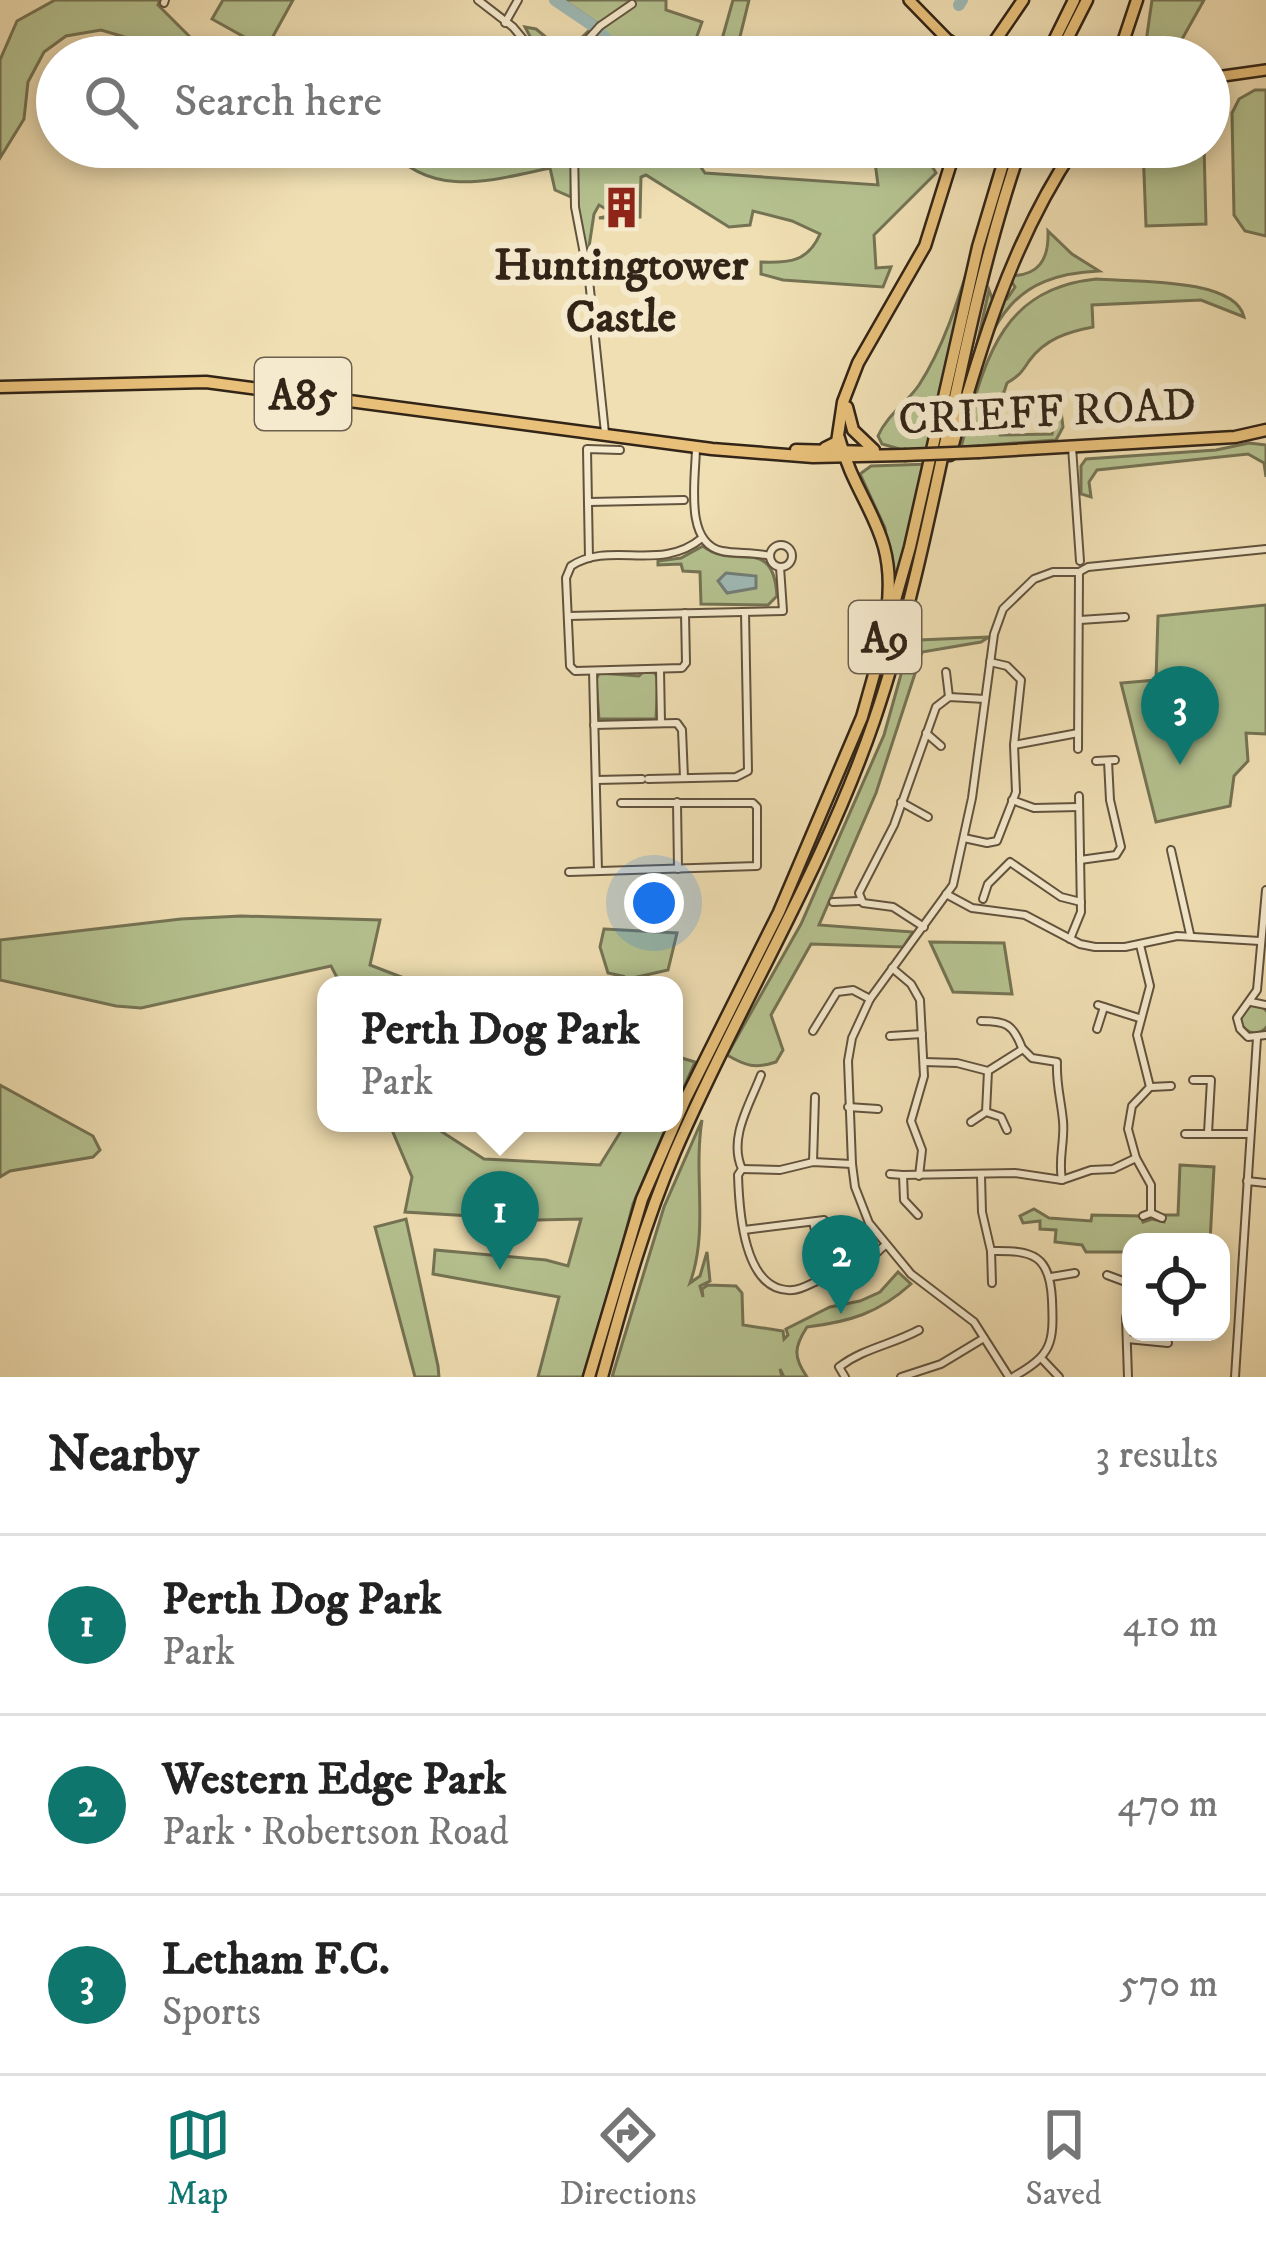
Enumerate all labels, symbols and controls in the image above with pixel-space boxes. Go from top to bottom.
search box [36,36,1230,168]
icon: search [78,69,144,135]
text: Search here [174,74,382,130]
building icon: Huntingtower Castle [598,184,644,230]
place label: Huntingtower Castle [494,238,749,346]
road number: A85 [255,358,351,430]
street label: CRIEFF ROAD [897,377,1198,449]
road number: A9 [849,601,921,673]
pin: 3 [1141,666,1219,765]
your location [624,873,684,933]
popup [317,976,683,1132]
text: Perth Dog Park [360,1002,640,1058]
text: Park [360,1058,433,1107]
pin: 1 [461,1171,539,1270]
pin: 2 [802,1215,880,1314]
map controls [1122,1233,1230,1341]
button: locate [1122,1233,1230,1341]
text: Nearby [48,1423,199,1487]
text: 3 results [1095,1431,1218,1480]
text: Perth Dog Park [162,1572,442,1628]
text: 1 [80,1600,94,1649]
text: 410 m [1123,1600,1218,1649]
text: Park [162,1628,235,1677]
text: Western Edge Park [162,1752,506,1808]
text: 2 [77,1780,97,1829]
text: 470 m [1118,1780,1218,1829]
text: Park · Robertson Road [162,1808,509,1857]
text: Letham F.C. [162,1932,390,1988]
text: 3 [80,1960,94,2009]
text: 570 m [1119,1960,1218,2009]
text: Sports [162,1988,261,2037]
tab: Map [165,2102,231,2215]
tab: Directions [560,2102,696,2215]
tab: Saved [1026,2102,1101,2215]

